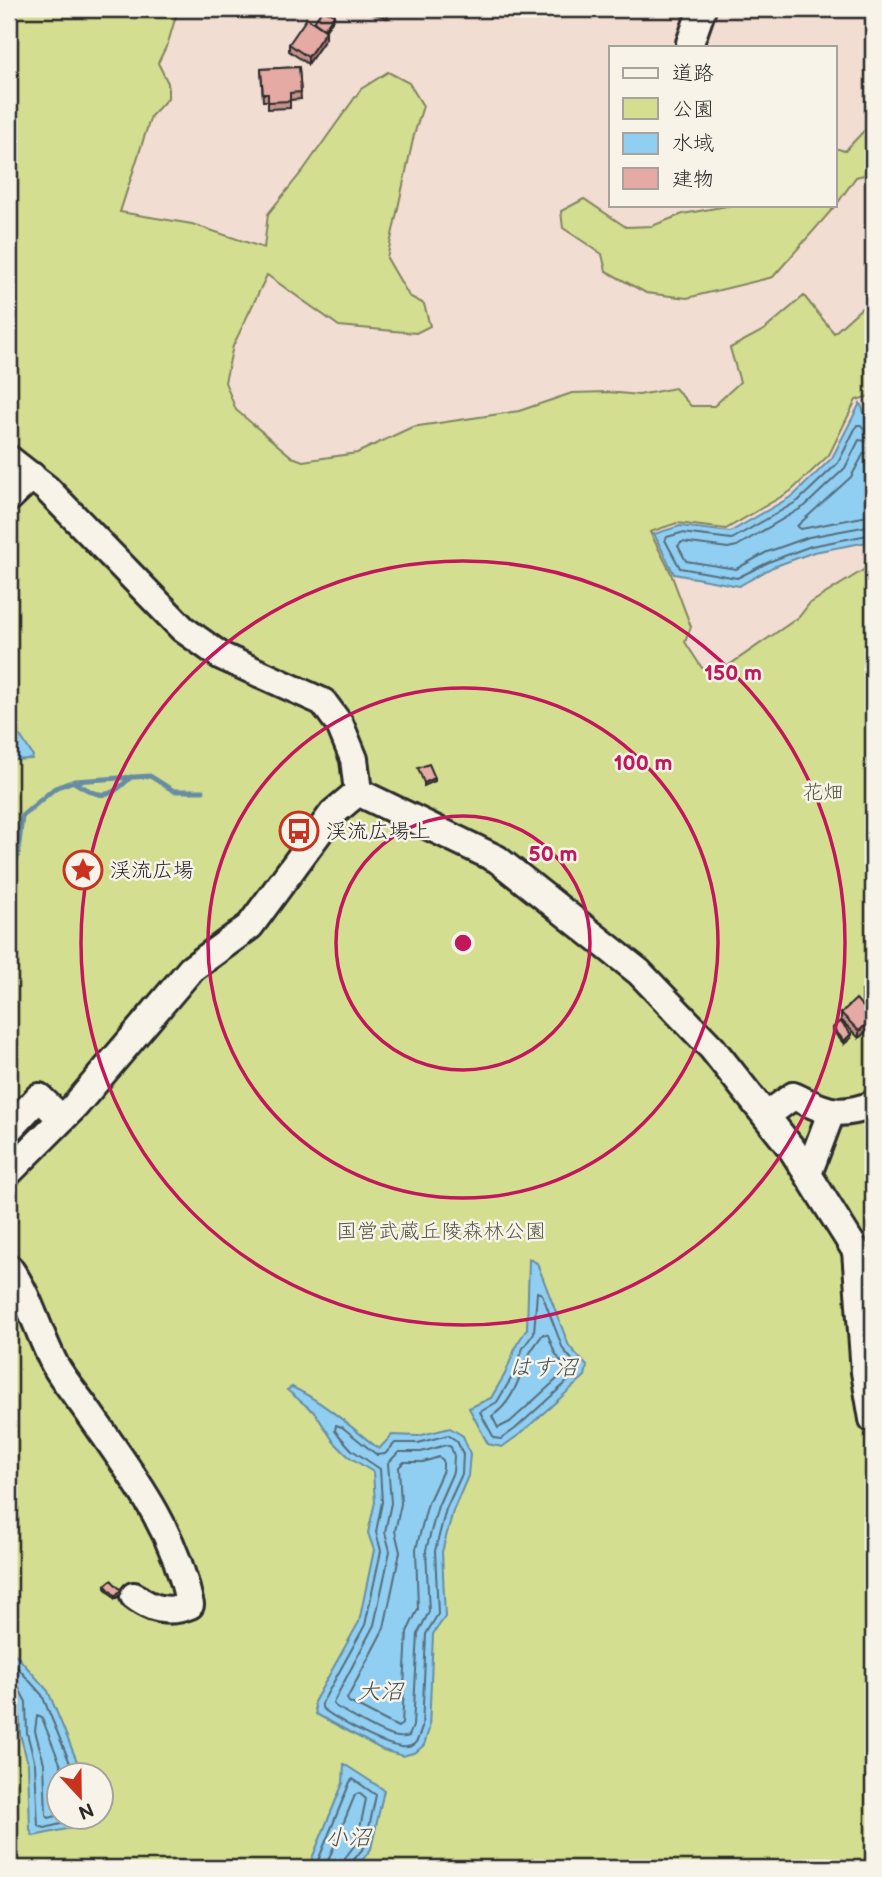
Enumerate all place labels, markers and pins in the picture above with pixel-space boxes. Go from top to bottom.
bus stop icon: 渓流広場上 [278,810,320,852]
place label: 渓流広場上 [326,819,431,844]
place icon: 渓流広場 [62,849,104,891]
place label: 渓流広場 [110,858,194,883]
centre of rings [451,931,475,955]

